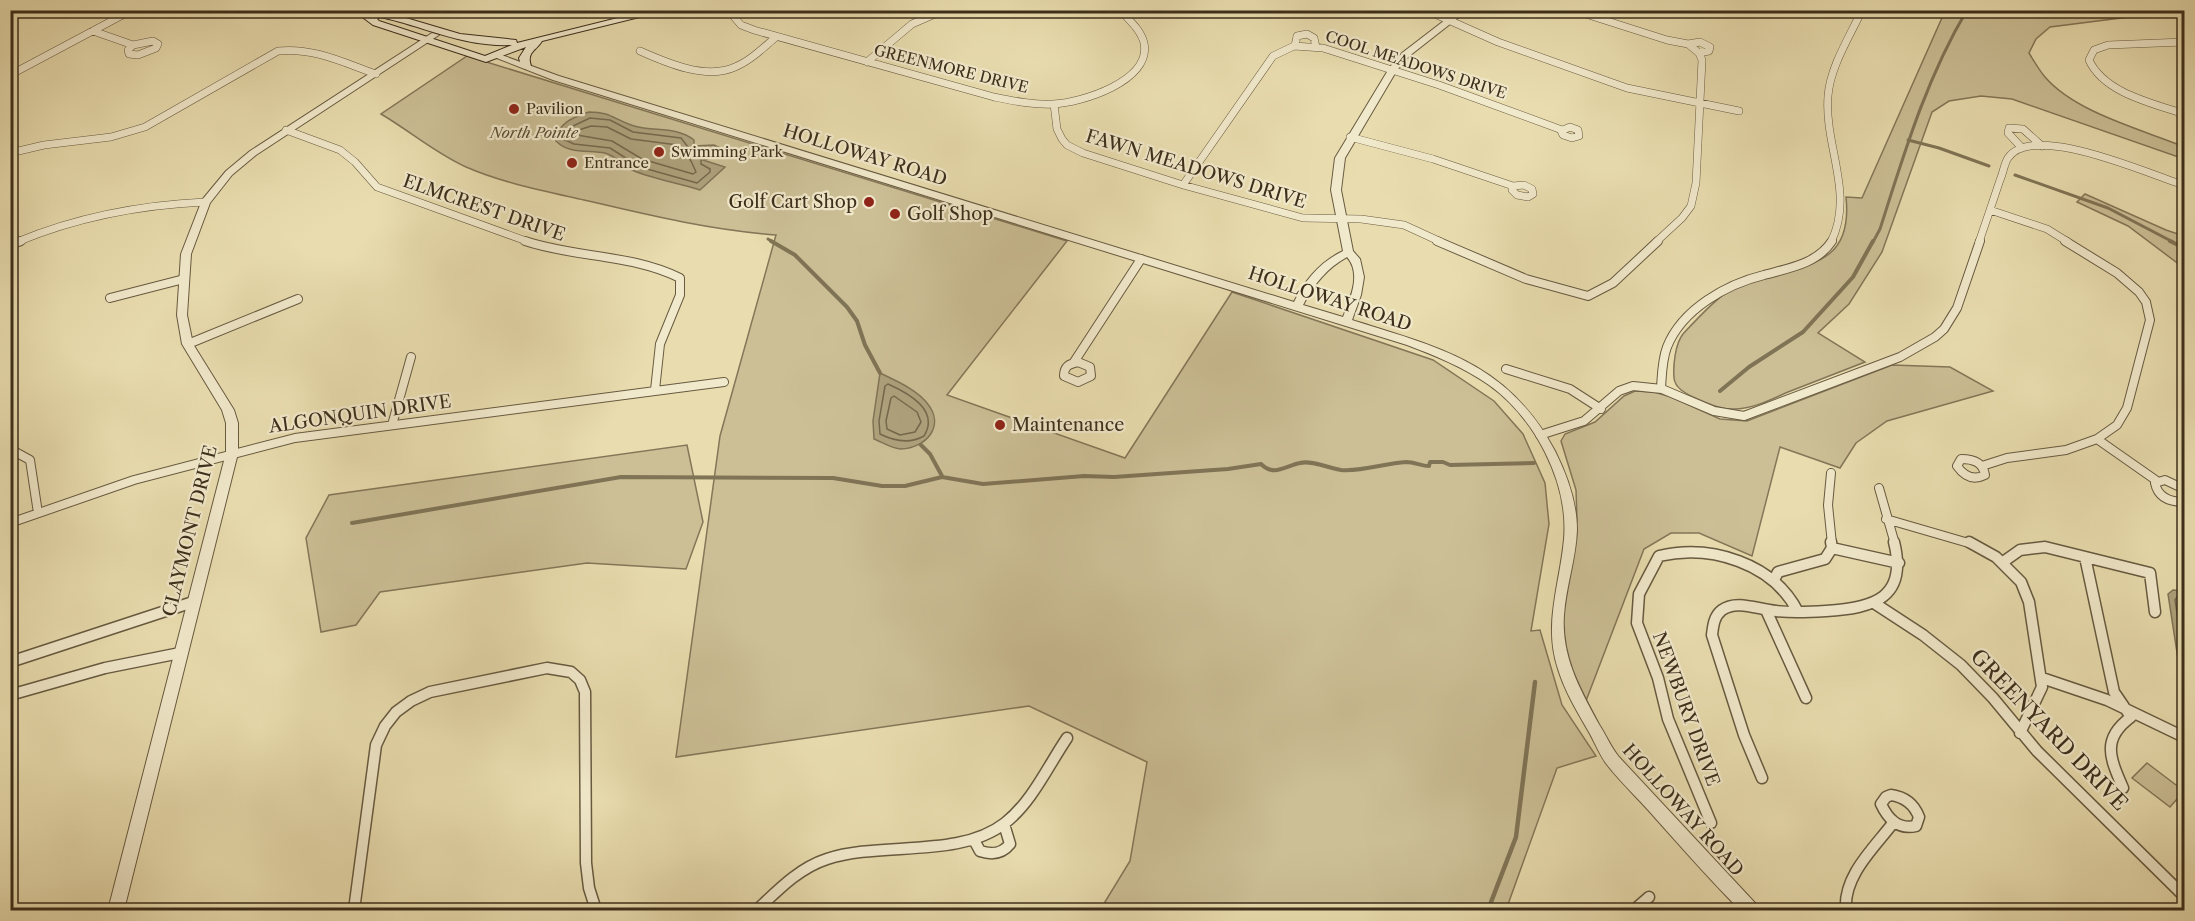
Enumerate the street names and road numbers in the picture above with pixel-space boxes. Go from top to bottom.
street label: COOL MEADOWS DRIVE [1323,26,1509,103]
street label: GREENMORE DRIVE [872,40,1030,97]
street label: HOLLOWAY ROAD [780,120,950,190]
street label: FAWN MEADOWS DRIVE [1083,125,1309,213]
street label: ELMCREST DRIVE [400,170,568,246]
street label: HOLLOWAY ROAD [1246,262,1414,336]
street label: ALGONQUIN DRIVE [266,390,453,438]
street label: CLAYMONT DRIVE [158,443,222,619]
street label: NEWBURY DRIVE [1648,629,1724,789]
street label: GREENYARD DRIVE [1966,644,2133,816]
street label: HOLLOWAY ROAD [1618,739,1748,881]

